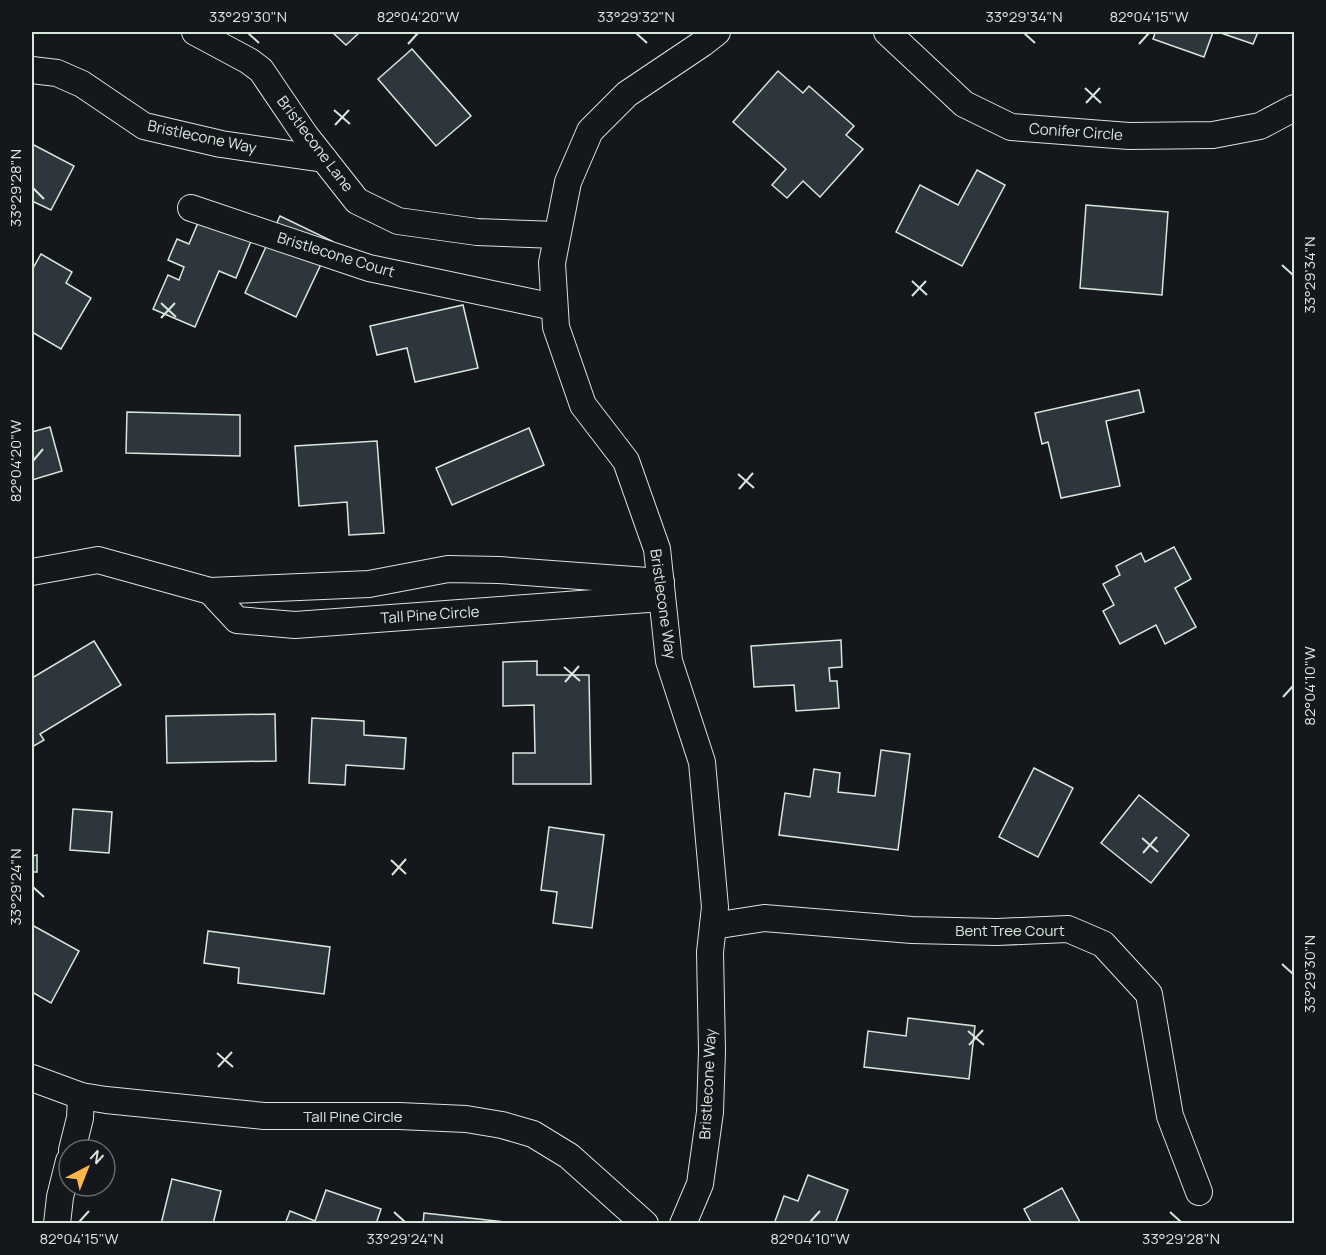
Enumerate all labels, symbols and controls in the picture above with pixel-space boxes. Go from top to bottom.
text: 33°29'30"N [209,6,287,27]
text: 82°04'20"W [377,6,459,27]
text: 33°29'32"N [597,6,675,27]
text: 33°29'34"N [985,6,1063,27]
text: 82°04'15"W [1109,6,1189,27]
street label: Bristlecone Lane [272,91,359,196]
street label: Bristlecone Way [146,115,259,158]
street label: Conifer Circle [1028,118,1124,145]
text: 33°29'28"N [5,149,26,227]
street label: Bristlecone Court [275,227,397,282]
text: 33°29'34"N [1299,236,1320,314]
text: 82°04'20"W [5,420,26,502]
street label: Bristlecone Way [645,548,682,660]
street label: Tall Pine Circle [380,601,480,628]
text: 82°04'10"W [1299,646,1320,726]
text: 33°29'24"N [5,848,26,926]
street label: Bent Tree Court [955,920,1065,941]
text: 33°29'30"N [1299,935,1320,1013]
street label: Bristlecone Way [694,1028,721,1140]
street label: Tall Pine Circle [303,1106,403,1127]
north arrow [57,1138,117,1198]
text: N [85,1145,109,1169]
text: 82°04'15"W [39,1228,119,1249]
text: 33°29'24"N [366,1228,444,1249]
text: 82°04'10"W [770,1228,850,1249]
text: 33°29'28"N [1142,1228,1220,1249]

